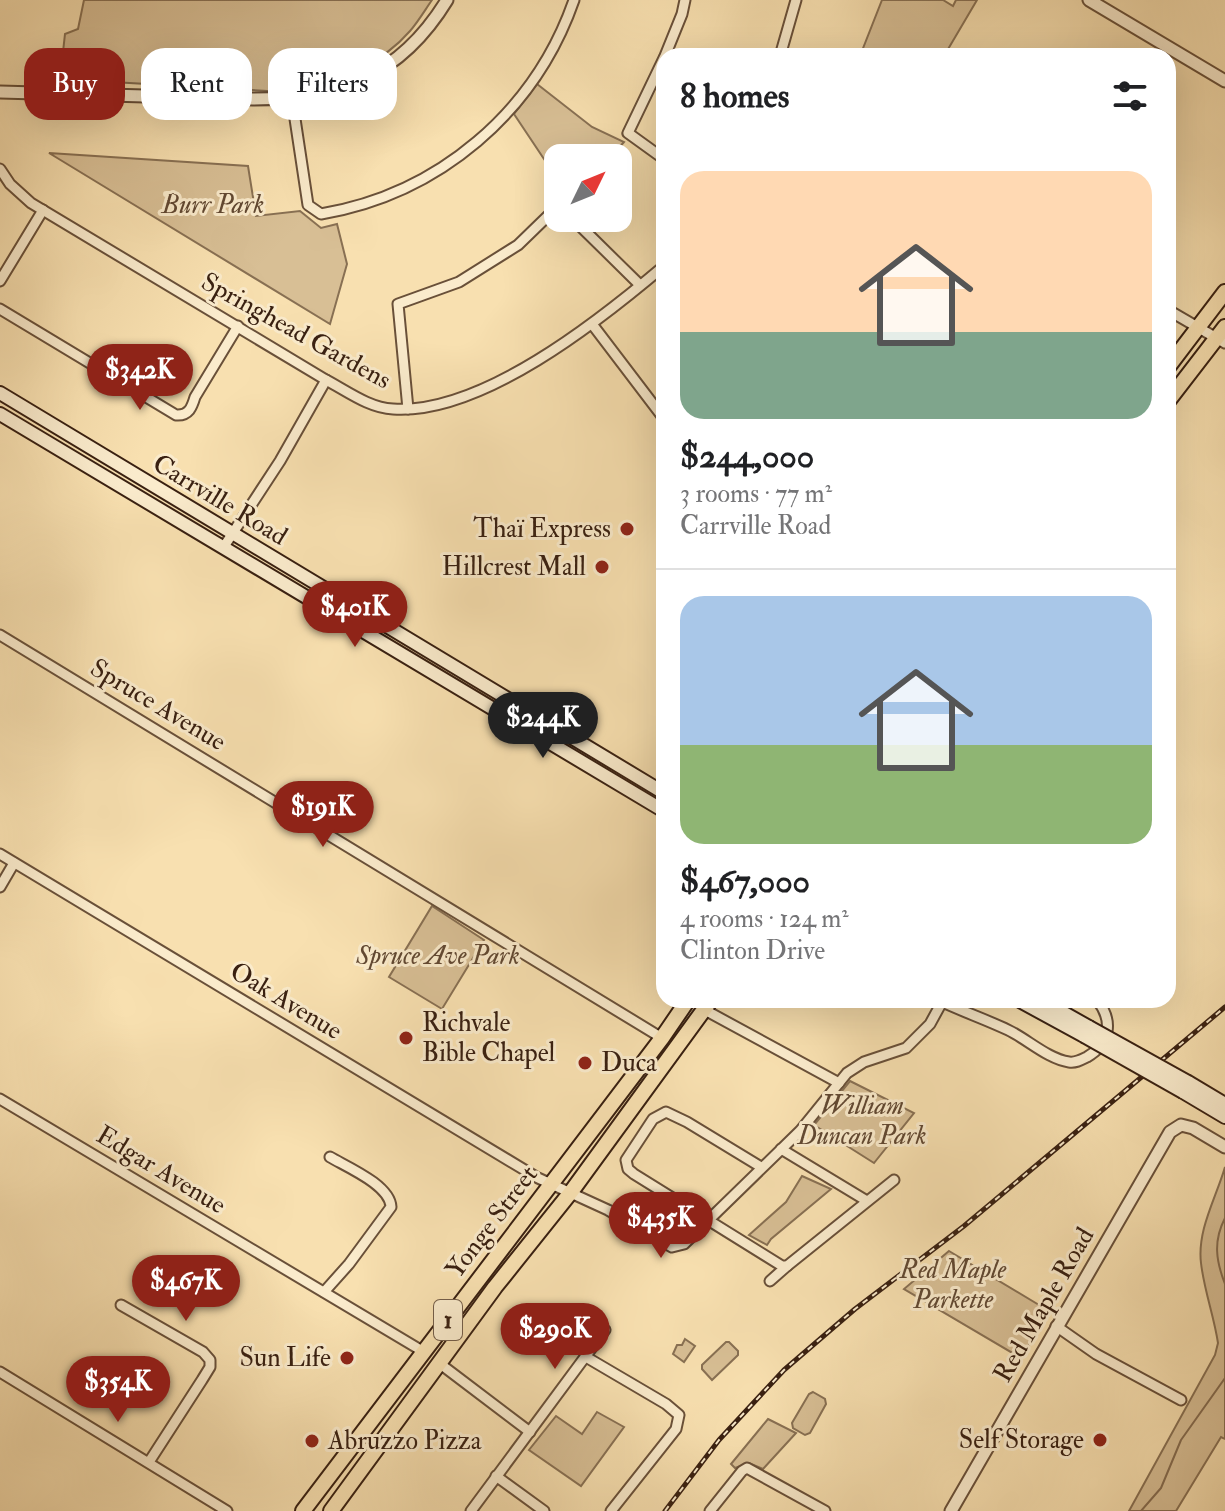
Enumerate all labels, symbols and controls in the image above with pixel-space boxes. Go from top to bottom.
chip: Buy [24,48,125,120]
chip: Rent [141,48,252,120]
chip: Filters [268,48,397,120]
icon: filters [1108,74,1152,118]
text: 8 homes [680,75,789,118]
north arrow [544,144,632,232]
map controls [544,144,632,232]
park label: Burr Park [160,189,264,221]
icon: home [844,223,988,367]
street label: Springhead Gardens [195,266,396,397]
pin: $342K [84,344,196,412]
text: $342K [105,354,175,386]
text: $244,000 [680,435,814,478]
street label: Carrville Road [147,447,293,553]
text: 3 rooms · 77 m² [680,478,832,510]
text: Carrville Road [680,510,831,542]
place label: Thaï Express [473,513,611,546]
marker: Thaï Express [618,520,636,538]
place label: Hillcrest Mall [442,551,586,583]
marker: Hillcrest Mall [593,558,611,576]
pin: $401K [299,581,411,649]
text: $401K [320,591,390,623]
icon: home [844,648,988,792]
street label: Spruce Avenue [84,652,232,759]
pin: $244K [487,692,599,760]
text: $244K [506,702,580,734]
pin: $191K [267,781,379,849]
text: $191K [291,791,355,823]
text: $467,000 [680,860,810,903]
text: 4 rooms · 124 m² [680,903,849,935]
text: Clinton Drive [680,935,825,967]
park label: Spruce Ave Park [355,940,520,972]
street label: Oak Avenue [224,955,348,1047]
place label: Richvale Bible Chapel [422,1007,556,1070]
marker: Richvale Bible Chapel [397,1029,415,1047]
place label: Duca [601,1047,657,1079]
marker: Duca [576,1054,594,1072]
park label: William Duncan Park [796,1090,927,1152]
street label: Edgar Avenue [90,1119,232,1221]
street label: Yonge Street [439,1159,545,1285]
pin: $435K [605,1192,717,1260]
text: $435K [627,1202,695,1234]
street label: Red Maple Road [987,1222,1102,1389]
park label: Red Maple Parkette [899,1254,1007,1316]
pin: $467K [130,1255,242,1323]
text: $467K [150,1265,222,1297]
road number: 1 [434,1300,462,1340]
pin: $290K [499,1303,611,1371]
text: $290K [519,1313,591,1345]
place label: Sun Life [239,1342,331,1374]
marker: Sun Life [338,1349,356,1367]
pin: $354K [62,1356,174,1424]
text: $354K [84,1366,152,1398]
place label: Self Storage [959,1424,1084,1456]
place label: Abruzzo Pizza [327,1425,482,1457]
marker: Self Storage [1091,1431,1109,1449]
marker: Abruzzo Pizza [303,1432,321,1450]

